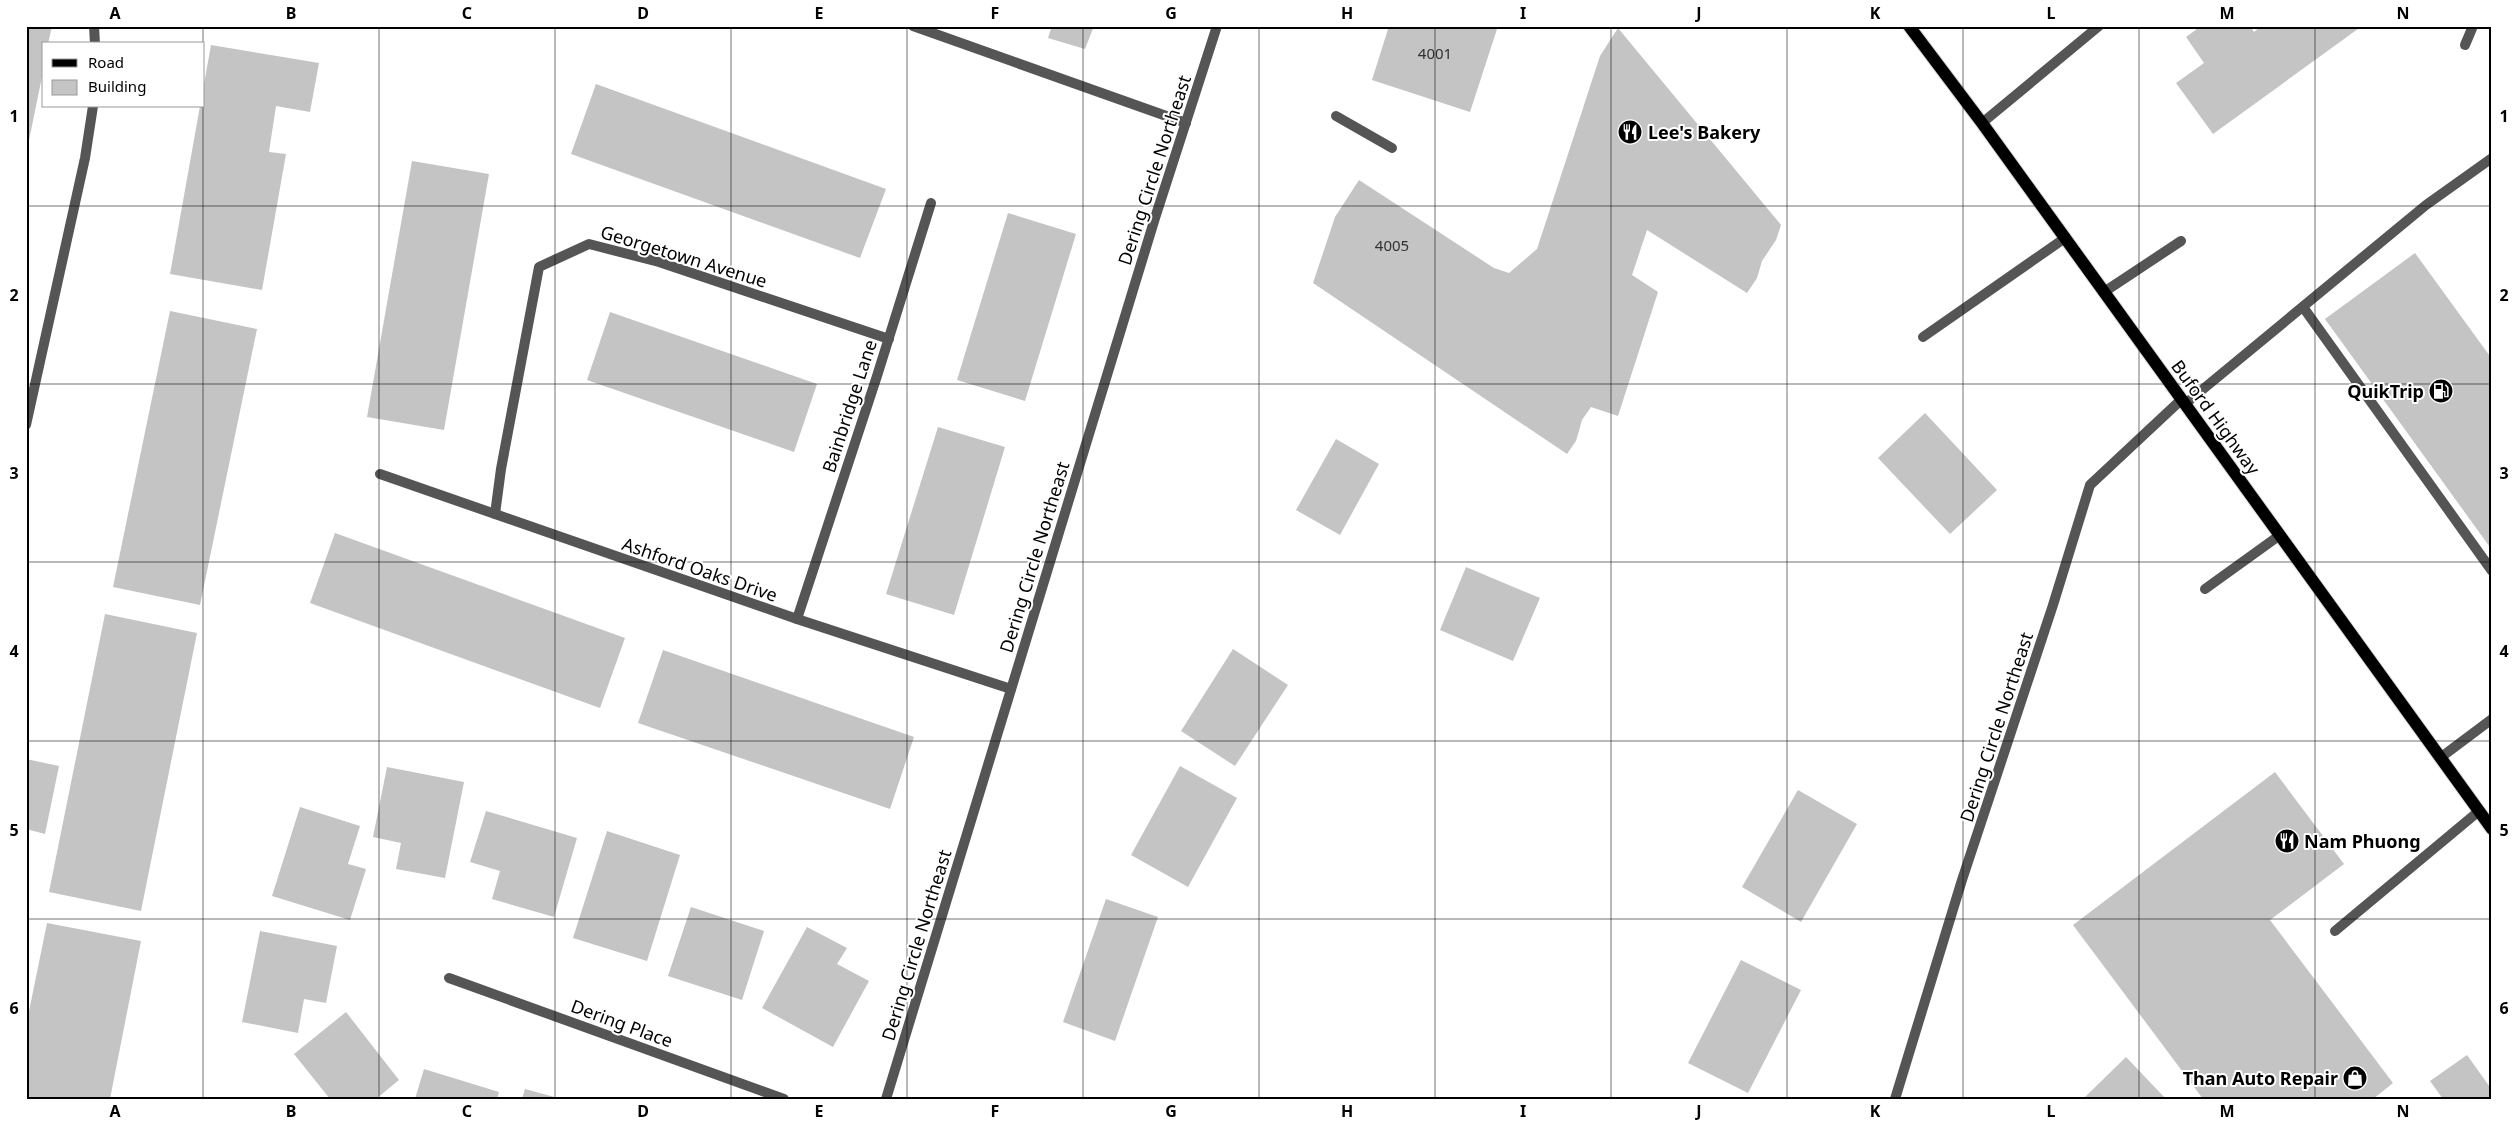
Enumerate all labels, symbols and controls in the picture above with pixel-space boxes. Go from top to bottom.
text: A [109,2,121,24]
text: B [286,2,296,24]
text: C [462,2,472,24]
text: D [637,2,649,24]
text: E [815,2,824,24]
text: F [991,2,999,24]
text: G [1165,2,1177,24]
text: H [1341,2,1353,24]
text: I [1520,2,1526,24]
text: J [1694,2,1702,24]
text: K [1870,2,1881,24]
text: L [2047,2,2056,24]
text: M [2219,2,2235,24]
text: N [2396,2,2410,24]
legend [42,42,205,108]
house number: 4001 [1418,43,1452,63]
text: Road [88,52,124,72]
street label: Dering Circle Northeast [1112,71,1196,268]
text: Building [88,76,146,96]
text: 1 [9,105,19,127]
text: 1 [2499,105,2509,127]
restaurant icon: Lee's Bakery [1617,119,1643,145]
place label: Lee's Bakery [1648,120,1761,144]
street label: Georgetown Avenue [598,219,770,293]
house number: 4005 [1375,235,1409,255]
text: 2 [9,284,19,306]
text: 2 [2499,284,2509,306]
street label: Bainbridge Lane [816,336,882,476]
street label: Buford Highway [2166,355,2266,480]
fuel station icon: QuikTrip [2428,378,2454,404]
place label: QuikTrip [2347,379,2424,403]
street label: Dering Circle Northeast [994,458,1075,655]
text: 3 [9,462,19,484]
text: 3 [2499,462,2509,484]
street label: Ashford Oaks Drive [619,531,781,607]
street label: Dering Circle Northeast [1954,628,2038,825]
text: 4 [9,640,19,662]
text: 4 [2499,640,2509,662]
text: 5 [9,819,19,841]
text: 5 [2499,819,2509,841]
restaurant icon: Nam Phuong [2274,828,2300,854]
place label: Nam Phuong [2304,829,2421,853]
street label: Dering Circle Northeast [876,846,957,1043]
street label: Dering Place [568,993,676,1053]
text: 6 [9,997,19,1019]
text: 6 [2499,997,2509,1019]
shop icon: Than Auto Repair [2342,1065,2368,1091]
place label: Than Auto Repair [2183,1066,2338,1090]
text: A [109,1100,121,1122]
text: B [286,1100,296,1122]
text: C [462,1100,472,1122]
text: D [637,1100,649,1122]
text: E [815,1100,824,1122]
text: F [991,1100,999,1122]
text: G [1165,1100,1177,1122]
text: H [1341,1100,1353,1122]
text: I [1520,1100,1526,1122]
text: J [1694,1100,1702,1122]
text: K [1870,1100,1881,1122]
text: L [2047,1100,2056,1122]
text: M [2219,1100,2235,1122]
text: N [2396,1100,2410,1122]

